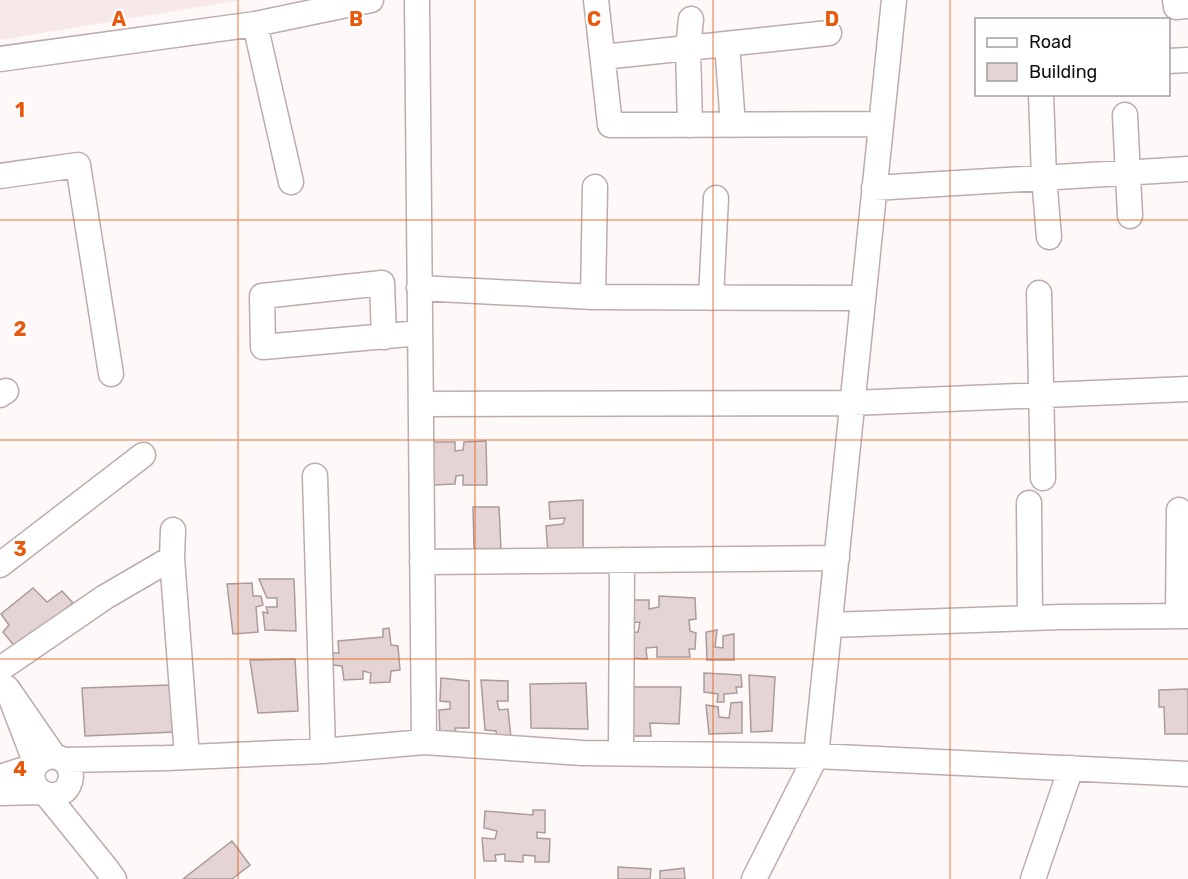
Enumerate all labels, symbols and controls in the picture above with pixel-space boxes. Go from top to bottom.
text: A [112,7,127,31]
text: B [349,7,363,31]
text: C [587,7,601,31]
text: D [825,7,839,31]
legend [975,18,1170,96]
text: Road [1029,31,1072,53]
text: Building [1029,61,1097,83]
text: 1 [15,98,25,122]
text: 2 [14,317,27,341]
text: 3 [13,537,27,561]
text: 4 [13,757,27,781]

